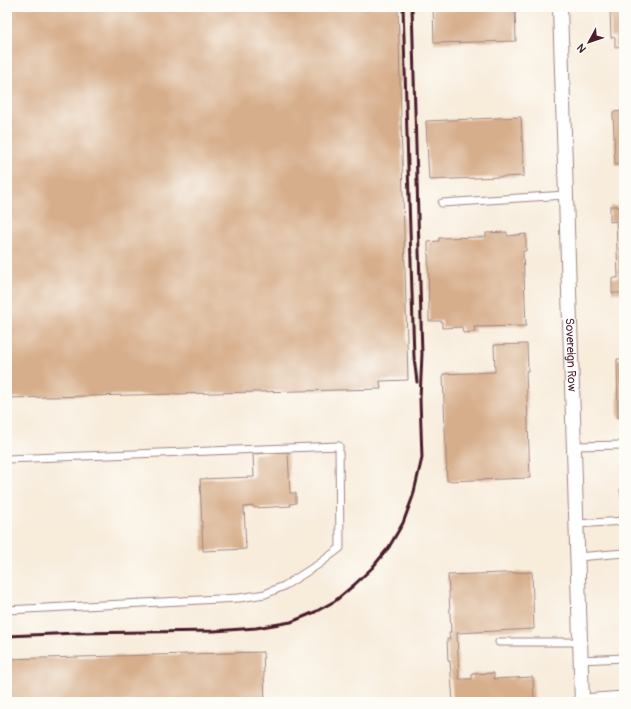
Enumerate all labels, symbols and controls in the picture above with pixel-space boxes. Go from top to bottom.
north arrow [569,22,609,62]
text: N [574,41,589,55]
street label: Sovereign Row [562,318,579,392]

